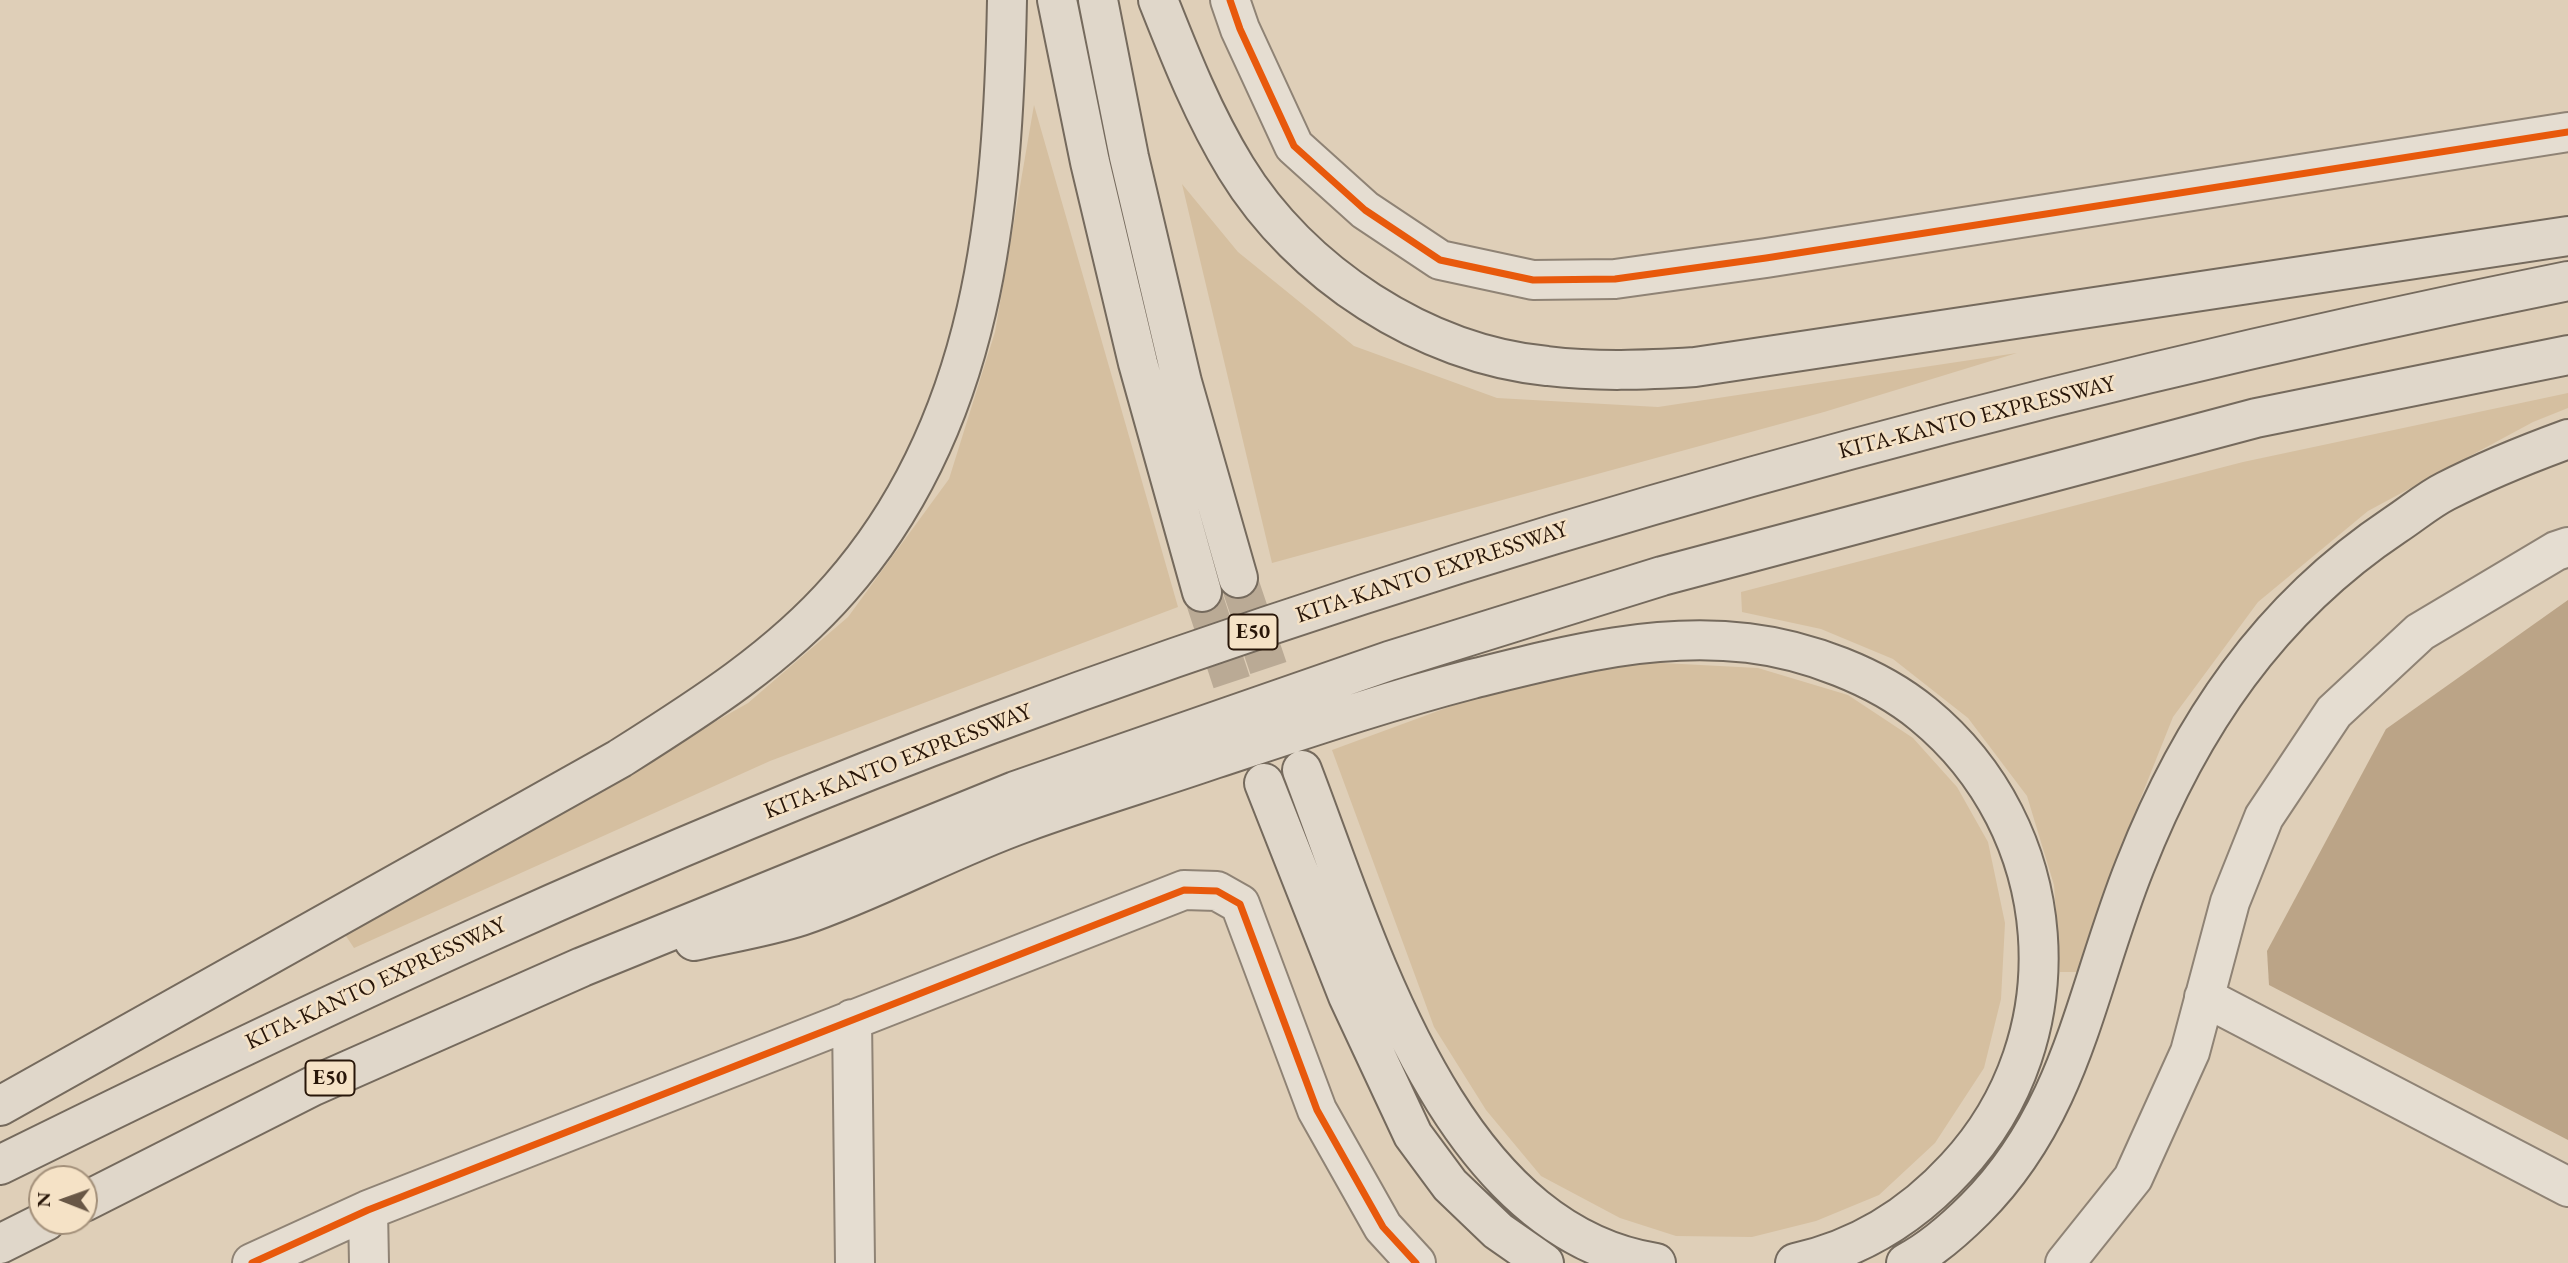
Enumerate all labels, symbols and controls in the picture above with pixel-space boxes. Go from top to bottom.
street label: KITA-KANTO EXPRESSWAY [1836,370,2118,466]
street label: KITA-KANTO EXPRESSWAY [1293,516,1571,630]
road number: E50 [1228,614,1278,650]
street label: KITA-KANTO EXPRESSWAY [760,698,1036,826]
street label: KITA-KANTO EXPRESSWAY [241,911,511,1057]
road number: E50 [306,1060,354,1096]
north arrow [28,1165,98,1235]
text: N [31,1192,56,1208]

